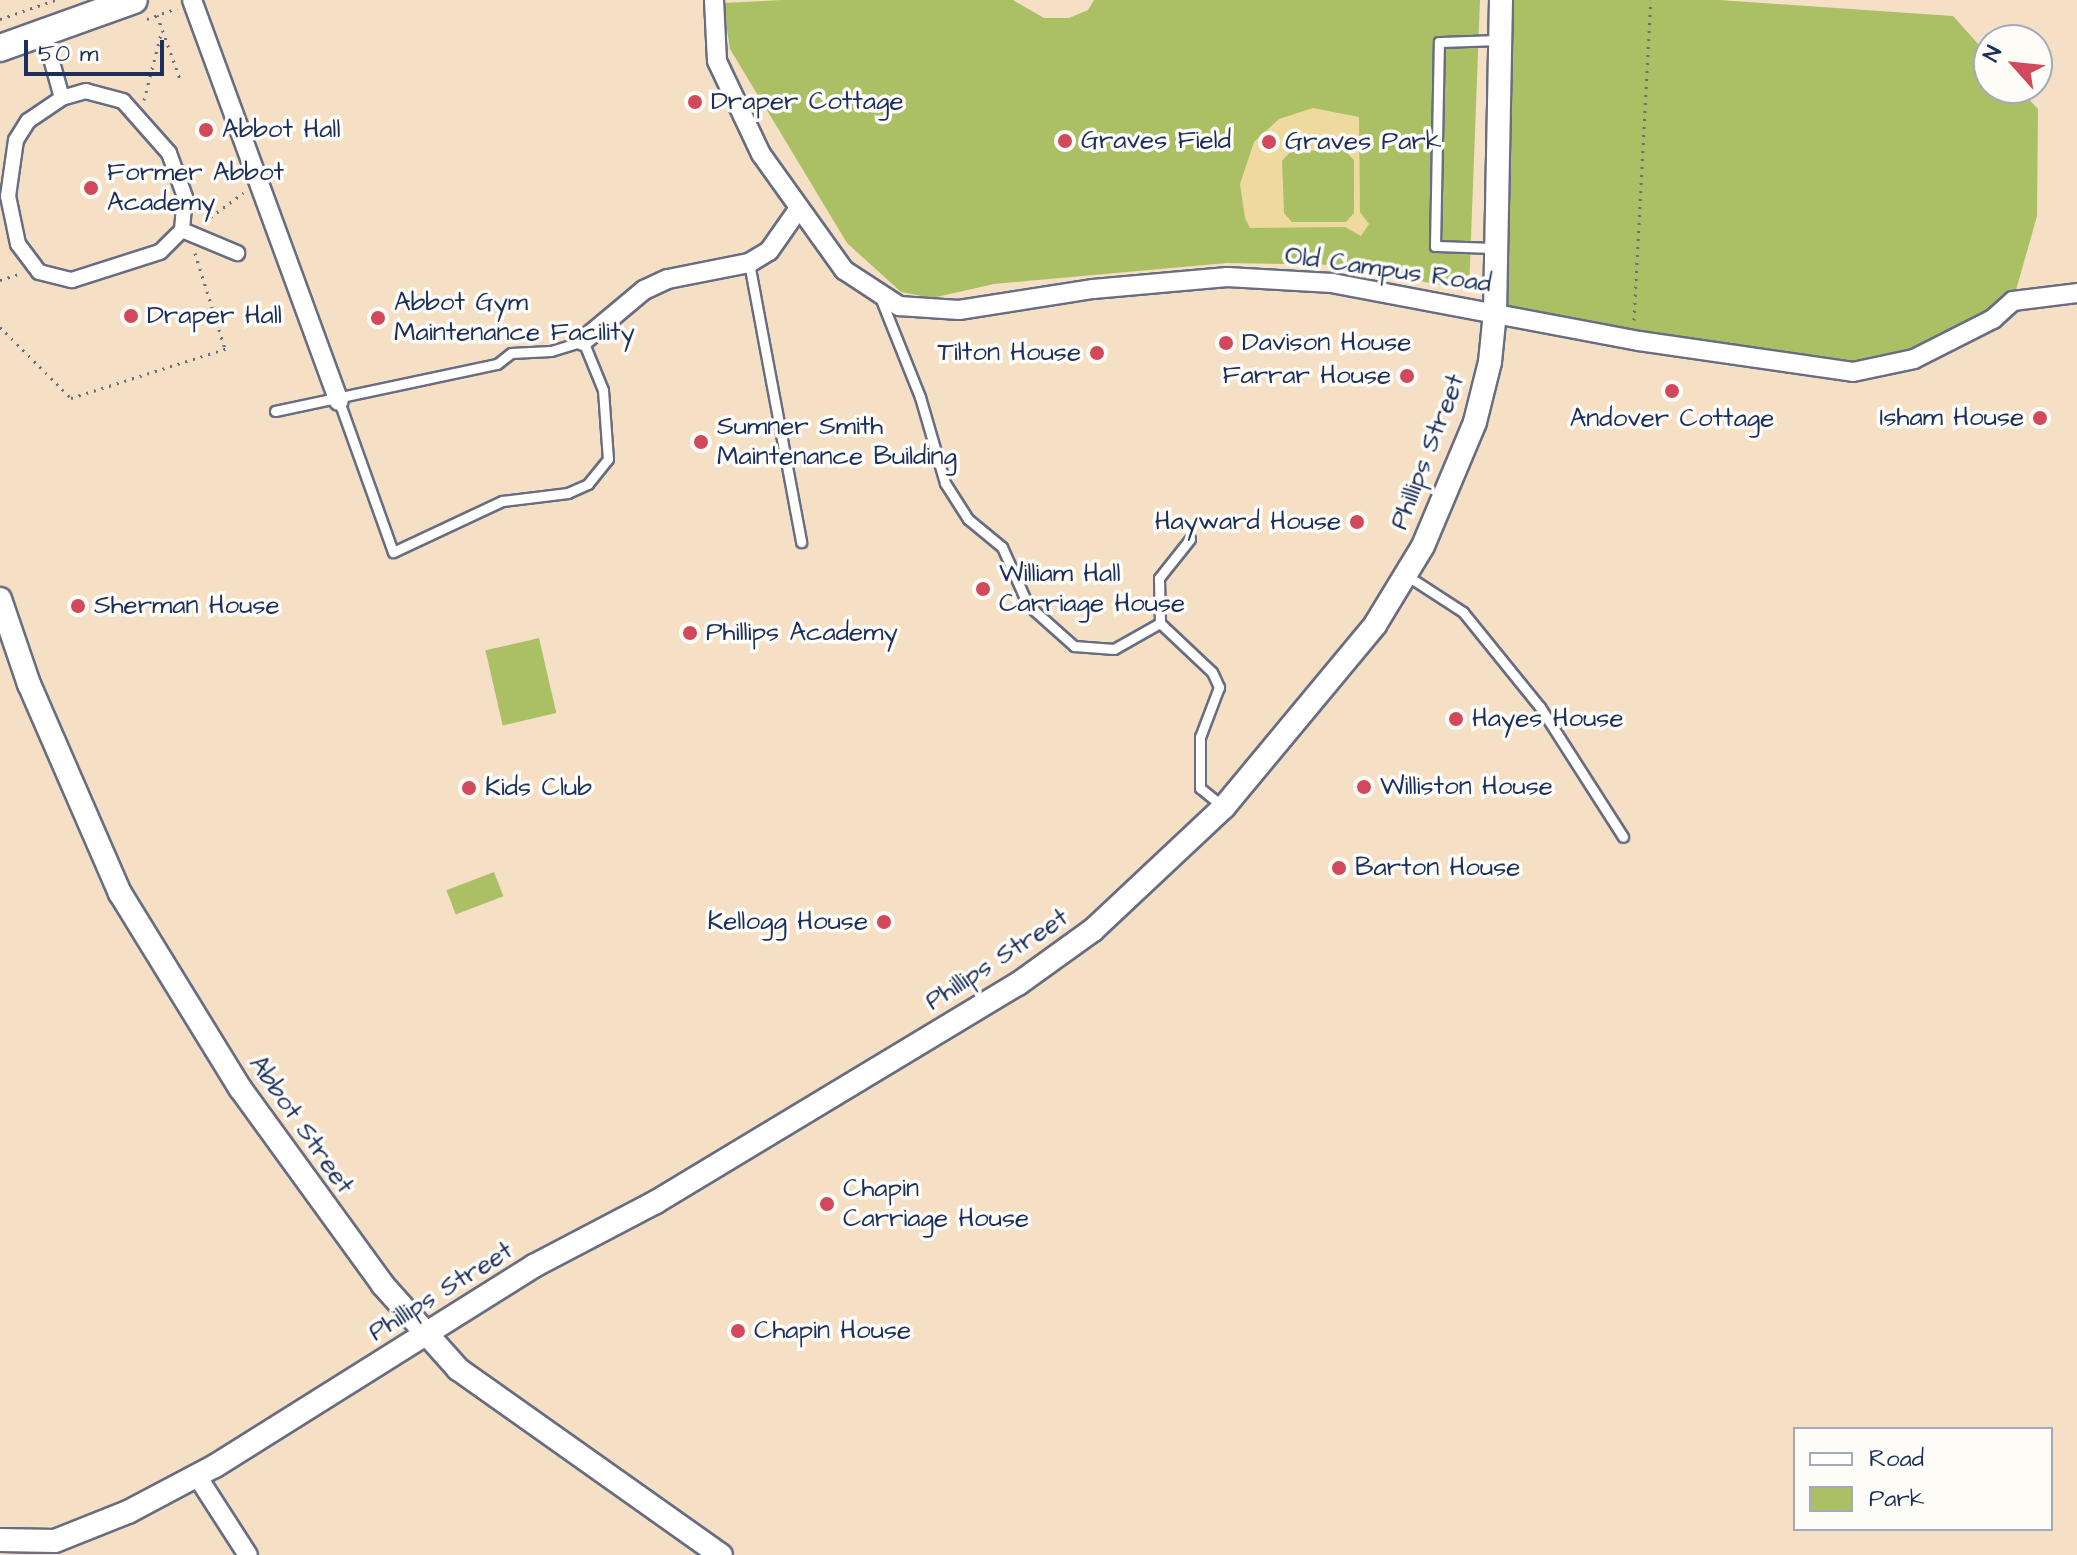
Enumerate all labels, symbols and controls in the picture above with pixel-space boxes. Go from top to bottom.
scale bar [28,24,168,74]
north arrow [1973,24,2053,104]
text: 50 m [38,37,98,71]
text: N [1976,41,2010,67]
place label: Draper Cottage [711,86,903,118]
marker: Draper Cottage [686,93,704,111]
place label: Abbot Hall [222,114,341,146]
marker: Abbot Hall [197,121,215,139]
place label: Graves Field [1081,125,1231,157]
place label: Graves Park [1285,126,1442,158]
marker: Graves Field [1056,132,1074,150]
marker: Graves Park [1260,133,1278,151]
place label: Former Abbot Academy [107,157,284,218]
marker: Former Abbot Academy [82,179,100,197]
street label: Old Campus Road [1283,240,1493,300]
place label: Abbot Gym Maintenance Facility [394,287,635,348]
place label: Draper Hall [147,300,282,332]
marker: Draper Hall [122,307,140,325]
marker: Abbot Gym Maintenance Facility [369,309,387,327]
place label: Davison House [1242,327,1411,359]
marker: Davison House [1217,334,1235,352]
place label: Tilton House [938,337,1081,369]
marker: Tilton House [1088,344,1106,362]
place label: Farrar House [1222,360,1391,392]
marker: Farrar House [1398,367,1416,385]
street label: Phillips Street [1384,370,1472,534]
marker: Andover Cottage [1663,382,1681,400]
place label: Isham House [1880,402,2024,434]
place label: Andover Cottage [1570,403,1774,435]
marker: Isham House [2031,409,2049,427]
place label: Sumner Smith Maintenance Building [717,411,957,472]
marker: Sumner Smith Maintenance Building [692,433,710,451]
place label: Hayward House [1155,506,1341,538]
marker: Hayward House [1348,513,1366,531]
place label: William Hall Carriage House [999,558,1185,620]
marker: William Hall Carriage House [974,580,992,598]
place label: Sherman House [94,590,280,622]
marker: Sherman House [69,597,87,615]
place label: Phillips Academy [706,617,898,649]
marker: Phillips Academy [681,624,699,642]
place label: Hayes House [1472,703,1623,735]
marker: Hayes House [1447,710,1465,728]
place label: Williston House [1380,771,1553,803]
place label: Kids Club [485,772,592,804]
marker: Williston House [1355,778,1373,796]
marker: Kids Club [460,779,478,797]
place label: Barton House [1355,852,1520,884]
marker: Barton House [1330,859,1348,877]
street label: Phillips Street [920,902,1074,1018]
place label: Kellogg House [707,906,868,938]
marker: Kellogg House [875,913,893,931]
street label: Abbot Street [242,1050,360,1200]
place label: Chapin Carriage House [843,1173,1029,1234]
marker: Chapin Carriage House [818,1195,836,1213]
street label: Phillips Street [363,1235,519,1349]
place label: Chapin House [754,1315,911,1347]
marker: Chapin House [729,1322,747,1340]
legend [1793,1427,2053,1531]
text: Road [1869,1442,1924,1476]
text: Park [1869,1482,1925,1516]

